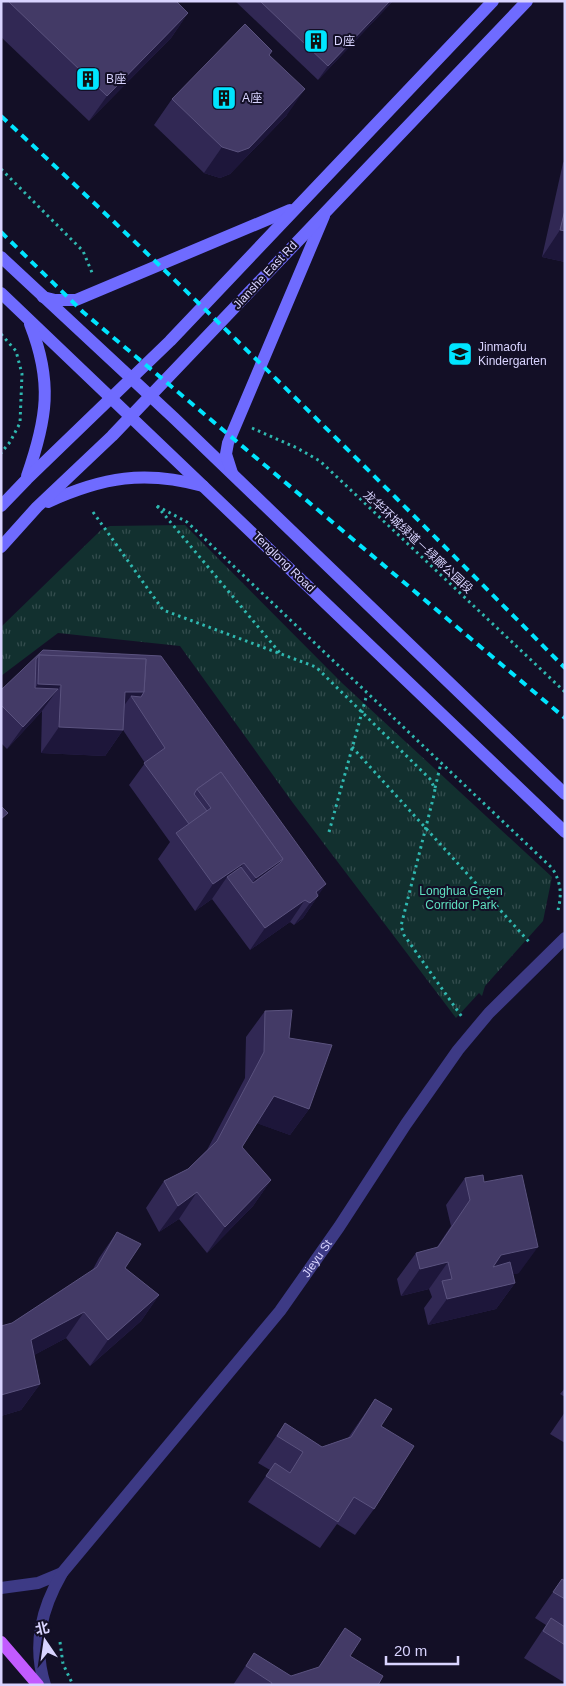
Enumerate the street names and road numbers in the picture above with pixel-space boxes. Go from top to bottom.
street label: Jianshe East Rd [230,238,300,312]
street label: 龙华环城绿道－绿廊公园段 [361,488,475,596]
street label: Tenglong Road [250,529,318,595]
street label: Jieyu St [299,1236,335,1280]

